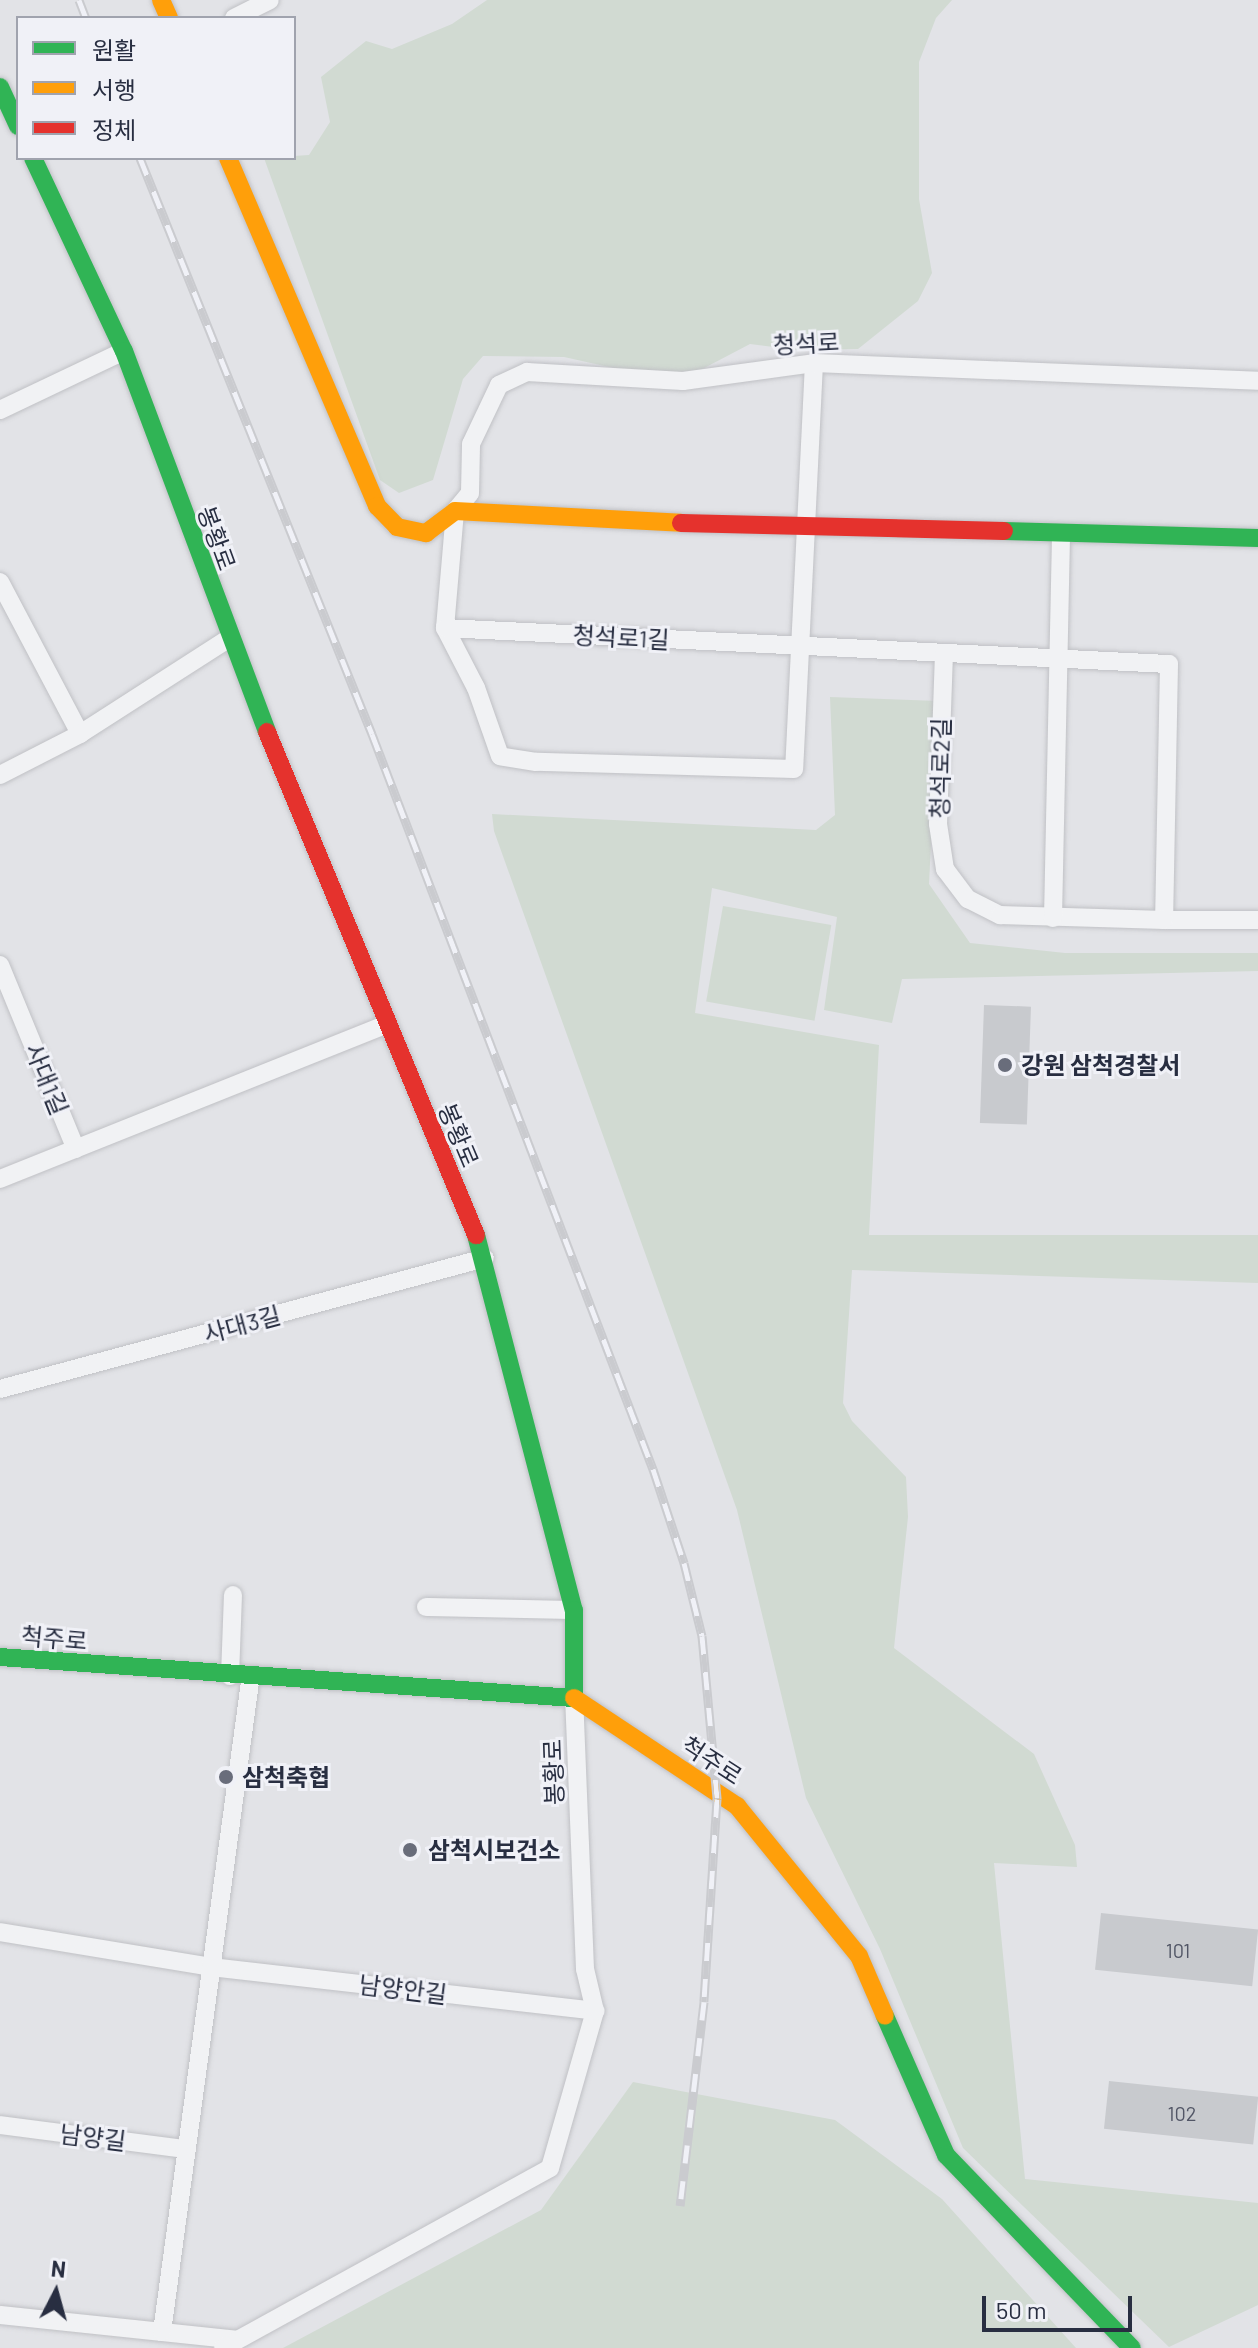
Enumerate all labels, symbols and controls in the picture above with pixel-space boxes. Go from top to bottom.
legend [16,16,296,160]
text: 원활 [92,35,136,64]
text: 서행 [92,75,136,104]
text: 정체 [92,115,136,144]
street label: 청석로 [772,327,840,359]
street label: 봉황로 [192,502,242,574]
street label: 청석로1길 [572,620,670,654]
street label: 청석로2길 [925,717,955,819]
street label: 사대1길 [20,1039,74,1119]
place label: 강원 삼척경찰서 [1021,1051,1180,1079]
marker: 강원 삼척경찰서 [996,1056,1014,1074]
street label: 봉황로 [433,1099,485,1171]
street label: 사대3길 [200,1300,284,1348]
street label: 척주로 [20,1621,88,1655]
street label: 척주로 [676,1730,748,1790]
street label: 봉황로 [537,1738,569,1806]
place label: 삼척축협 [242,1763,330,1791]
marker: 삼척축협 [217,1768,235,1786]
place label: 삼척시보건소 [428,1836,560,1864]
marker: 삼척시보건소 [399,1839,421,1861]
house number: 101 [1166,1938,1190,1962]
street label: 남양안길 [357,1969,449,2009]
house number: 102 [1167,2101,1197,2125]
street label: 남양길 [58,2119,128,2155]
north arrow [16,2252,96,2332]
text: N [50,2254,67,2282]
scale bar [986,2280,1136,2330]
text: 50 m [996,2295,1047,2324]

